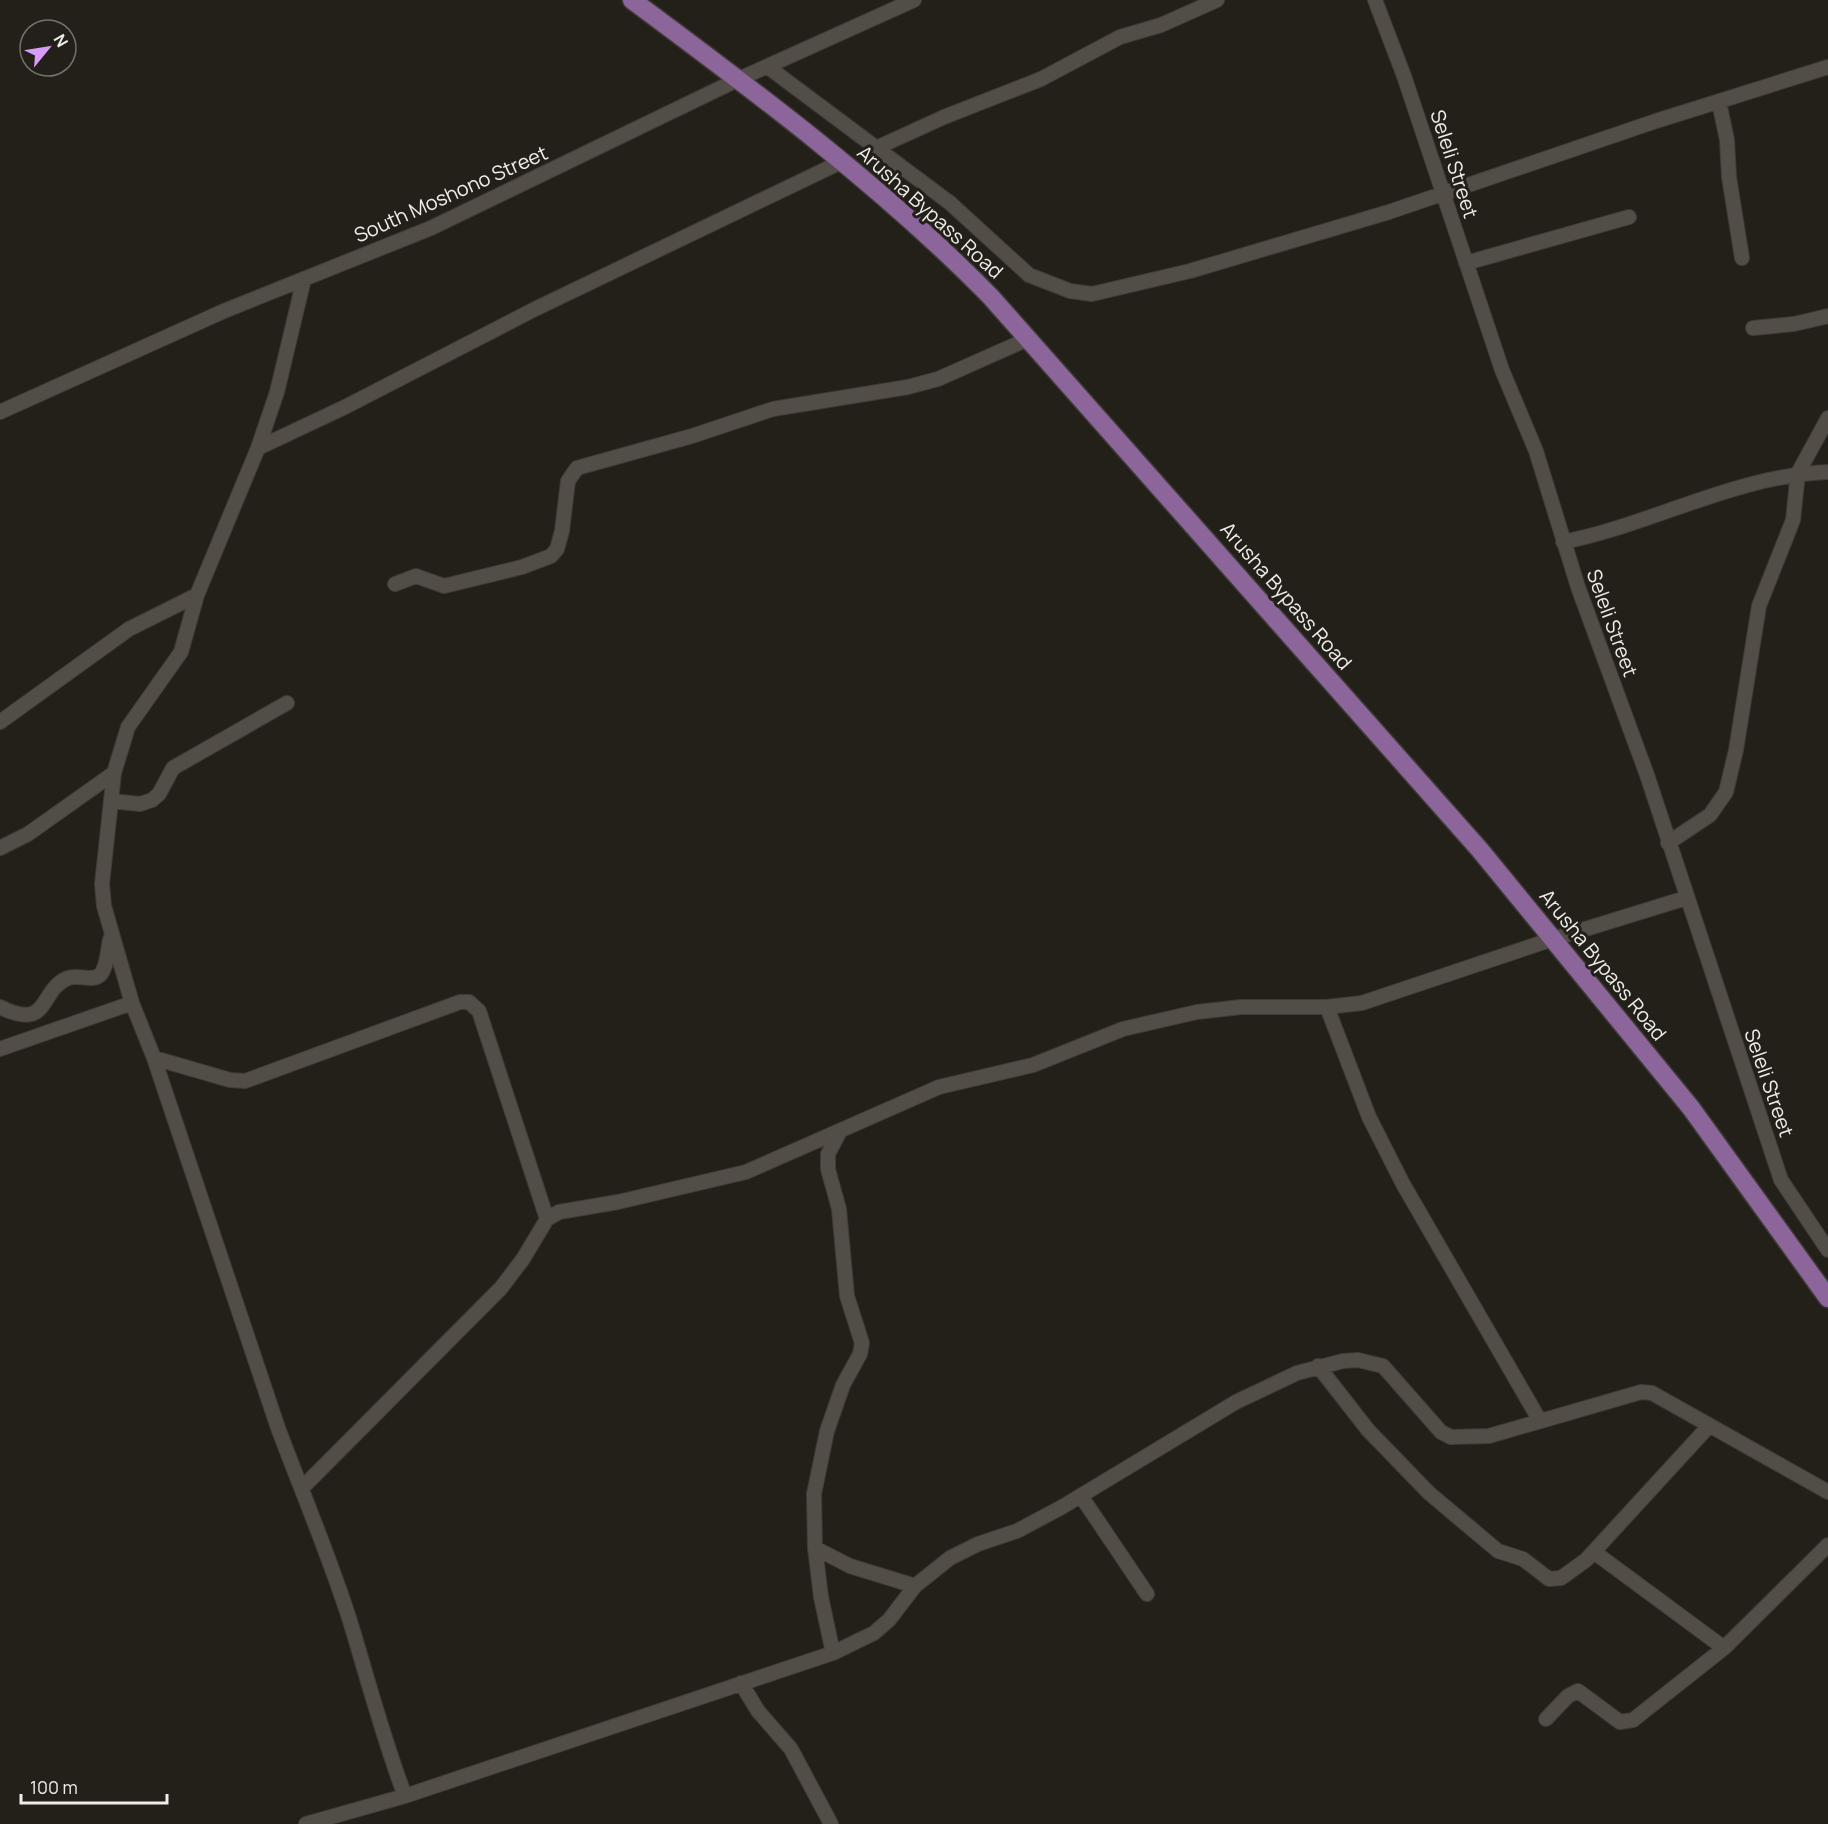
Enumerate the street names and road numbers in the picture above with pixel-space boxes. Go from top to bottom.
street label: Seleli Street [1424,106,1485,221]
street label: South Moshono Street [350,139,552,248]
street label: Arusha Bypass Road [852,139,1009,284]
street label: Arusha Bypass Road [1215,516,1358,675]
street label: Seleli Street [1581,565,1644,680]
street label: Arusha Bypass Road [1534,883,1673,1046]
street label: Seleli Street [1738,1025,1801,1140]

